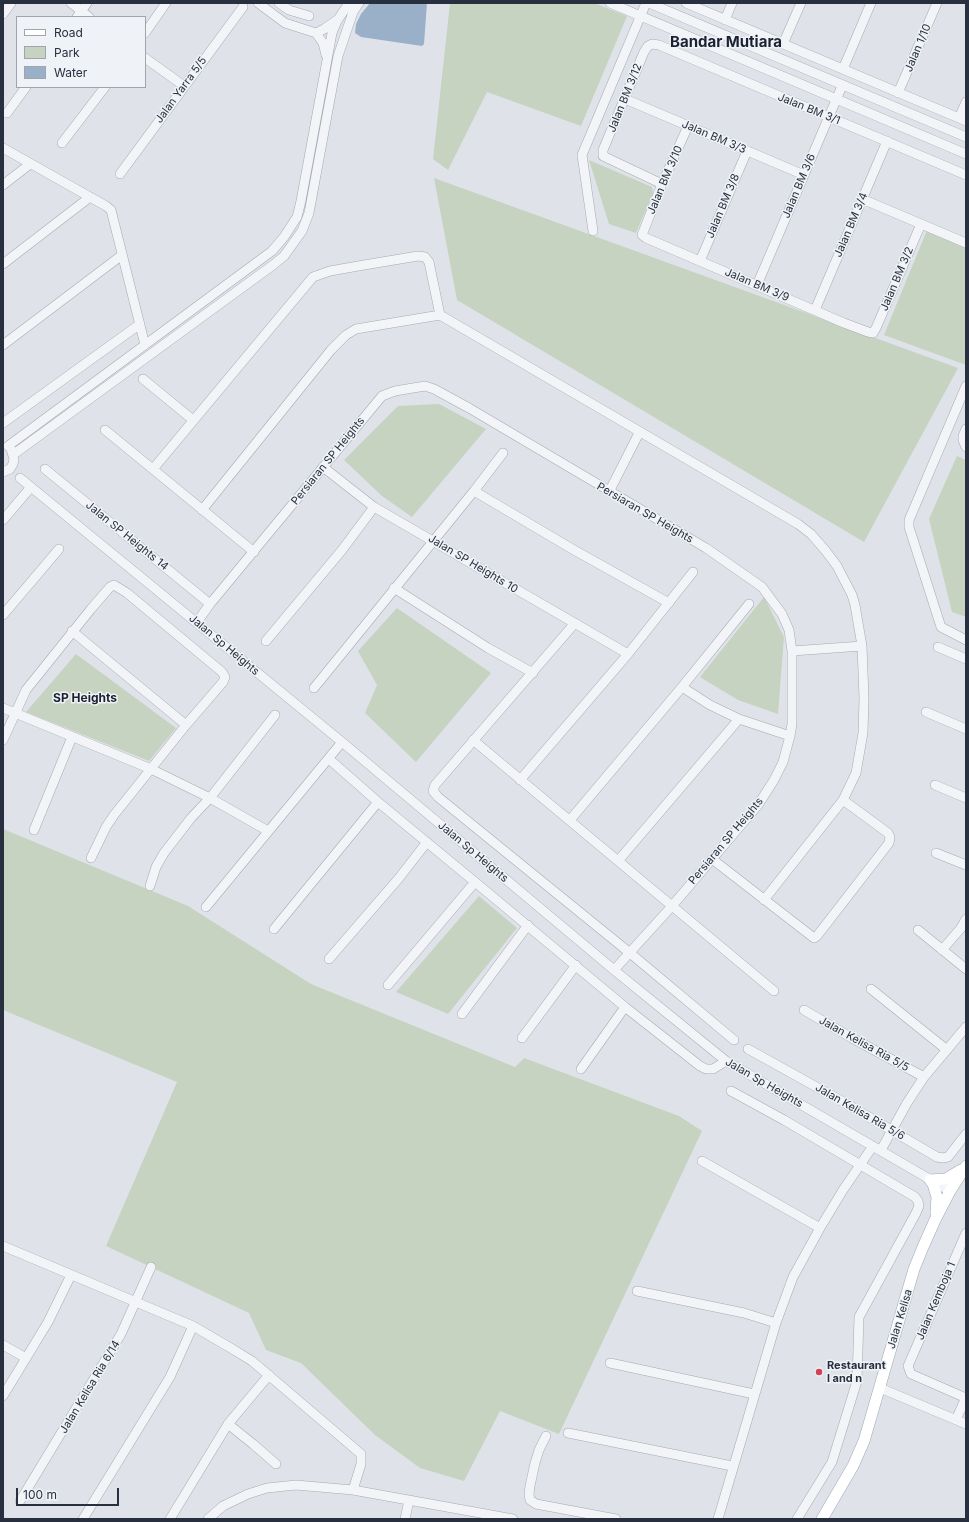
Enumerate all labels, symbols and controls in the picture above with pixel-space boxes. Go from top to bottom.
legend [16,16,146,88]
street label: Jalan 1/10 [902,22,934,74]
text: Road [54,25,83,40]
district label: Bandar Mutiara [670,33,782,51]
text: Park [54,45,80,60]
street label: Jalan Yarra 5/5 [152,54,210,126]
street label: Jalan BM 3/12 [605,62,645,134]
text: Water [54,65,87,80]
street label: Jalan BM 3/1 [776,90,842,128]
street label: Jalan BM 3/3 [680,118,748,156]
street label: Jalan BM 3/10 [645,144,685,216]
street label: Jalan BM 3/6 [780,152,818,220]
street label: Jalan BM 3/8 [704,172,742,240]
street label: Jalan BM 3/4 [831,191,871,259]
street label: Jalan BM 3/2 [878,245,916,313]
street label: Jalan BM 3/9 [723,266,791,304]
street label: Persiaran SP Heights [289,414,367,508]
street label: Persiaran SP Heights [594,480,696,546]
street label: Jalan SP Heights 14 [83,499,171,573]
street label: Jalan SP Heights 10 [426,532,520,596]
street label: Jalan Sp Heights [186,612,262,678]
district label: SP Heights [53,691,117,705]
street label: Persiaran SP Heights [686,795,766,887]
street label: Jalan Sp Heights [435,819,511,885]
street label: Jalan Kelisa Ria 5/5 [817,1014,911,1074]
street label: Jalan Sp Heights [723,1055,805,1111]
street label: Jalan Kelisa Ria 5/6 [813,1081,907,1143]
street label: Jalan Kemboja 1 [914,1260,958,1342]
street label: Jalan Kelisa [885,1288,915,1350]
street label: Jalan Kelisa Ria 6/14 [57,1338,123,1436]
place label: Restaurant l and n [827,1359,886,1385]
marker: Restaurant l and n [814,1367,824,1377]
scale bar [18,1480,121,1506]
text: 100 m [23,1487,57,1502]

